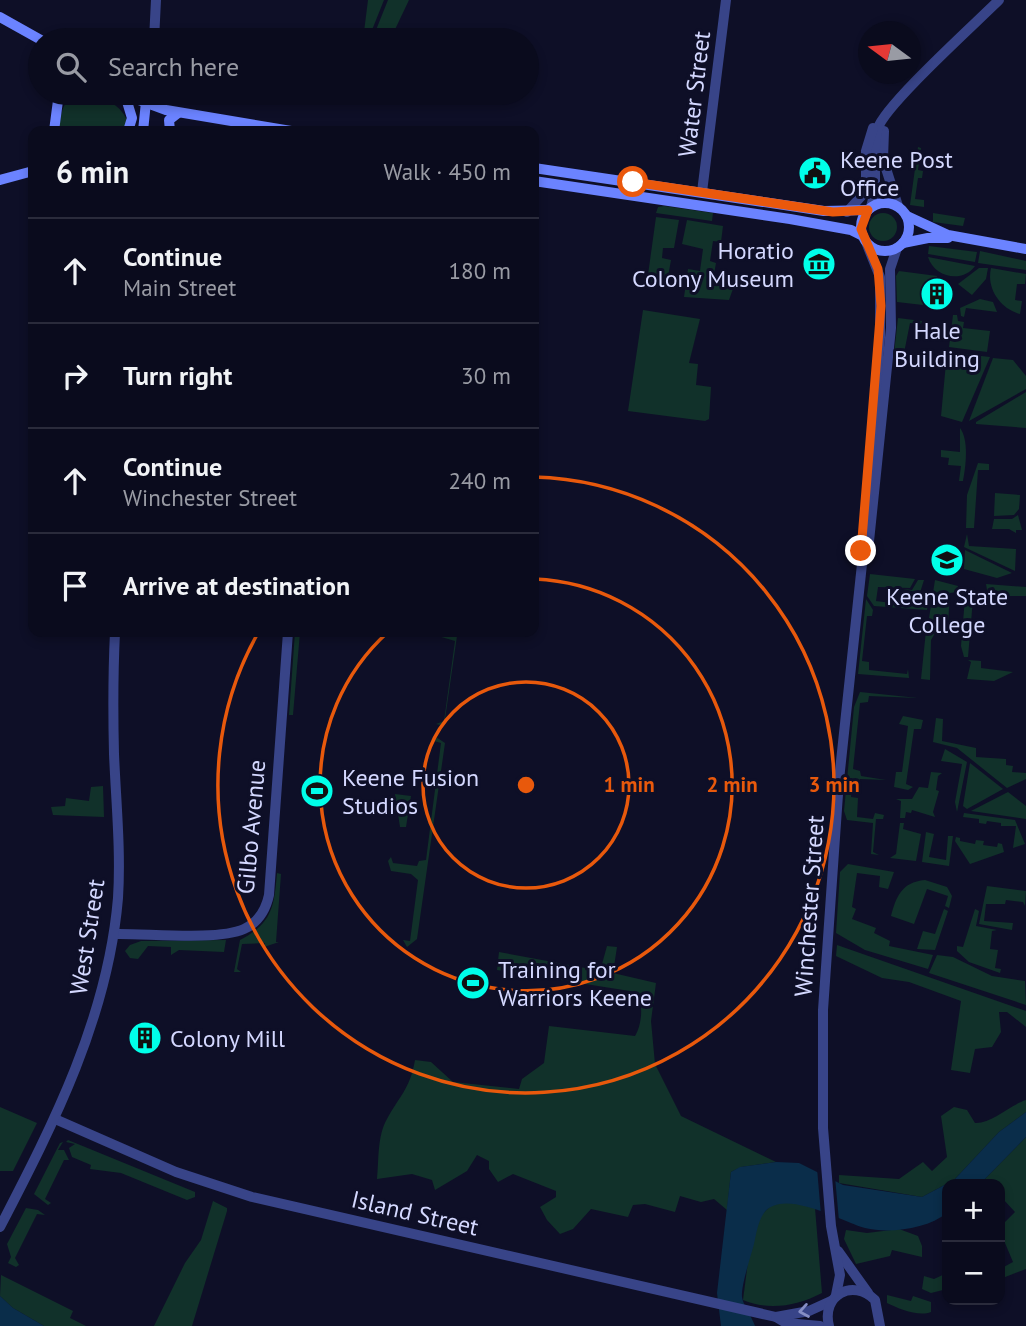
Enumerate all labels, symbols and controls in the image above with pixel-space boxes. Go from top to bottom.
north arrow [858,21,921,84]
search box [28,28,539,105]
street label: Water Street [671,29,717,159]
icon: search [52,48,90,86]
text: Search here [108,50,239,83]
place label: Keene Post Office [840,144,953,203]
text: 6 min [56,152,129,191]
public building icon: Keene Post Office [796,154,834,192]
text: Walk · 450 m [384,157,511,186]
route start [617,166,648,197]
place label: Horatio Colony Museum [632,235,794,294]
text: Continue [123,240,222,273]
museum icon: Horatio Colony Museum [800,245,838,283]
icon: ahead [56,252,94,290]
text: 180 m [449,256,511,285]
text: Main Street [123,273,236,302]
building icon: Hale Building [918,275,956,313]
place label: Hale Building [894,315,980,374]
icon: right [56,357,94,395]
text: Turn right [123,359,232,392]
text: 30 m [461,361,511,390]
text: Continue [123,450,222,483]
icon: ahead [56,462,94,500]
text: 240 m [449,466,511,495]
text: Winchester Street [123,483,297,512]
route end [845,535,876,566]
school or university icon: Keene State College [928,541,966,579]
icon: arrive [56,567,94,605]
text: Arrive at destination [123,569,350,602]
place label: Keene State College [886,581,1008,640]
street label: Gilbo Avenue [230,759,272,895]
place label: Keene Fusion Studios [342,762,479,821]
text: 1 min [603,771,655,798]
text: 2 min [706,771,758,798]
text: 3 min [808,771,860,798]
sports icon: Keene Fusion Studios [298,772,336,810]
centre of rings [514,773,538,797]
street label: Winchester Street [787,814,831,998]
street label: West Street [63,877,111,997]
place label: Training for Warriors Keene [498,954,652,1013]
sports icon: Training for Warriors Keene [454,964,492,1002]
building icon: Colony Mill [126,1019,164,1057]
place label: Colony Mill [170,1023,285,1054]
map controls [942,1179,1005,1305]
button: + [942,1179,1005,1242]
street label: Island Street [348,1183,482,1243]
button: − [942,1242,1005,1305]
one-way arrow [798,1302,810,1317]

